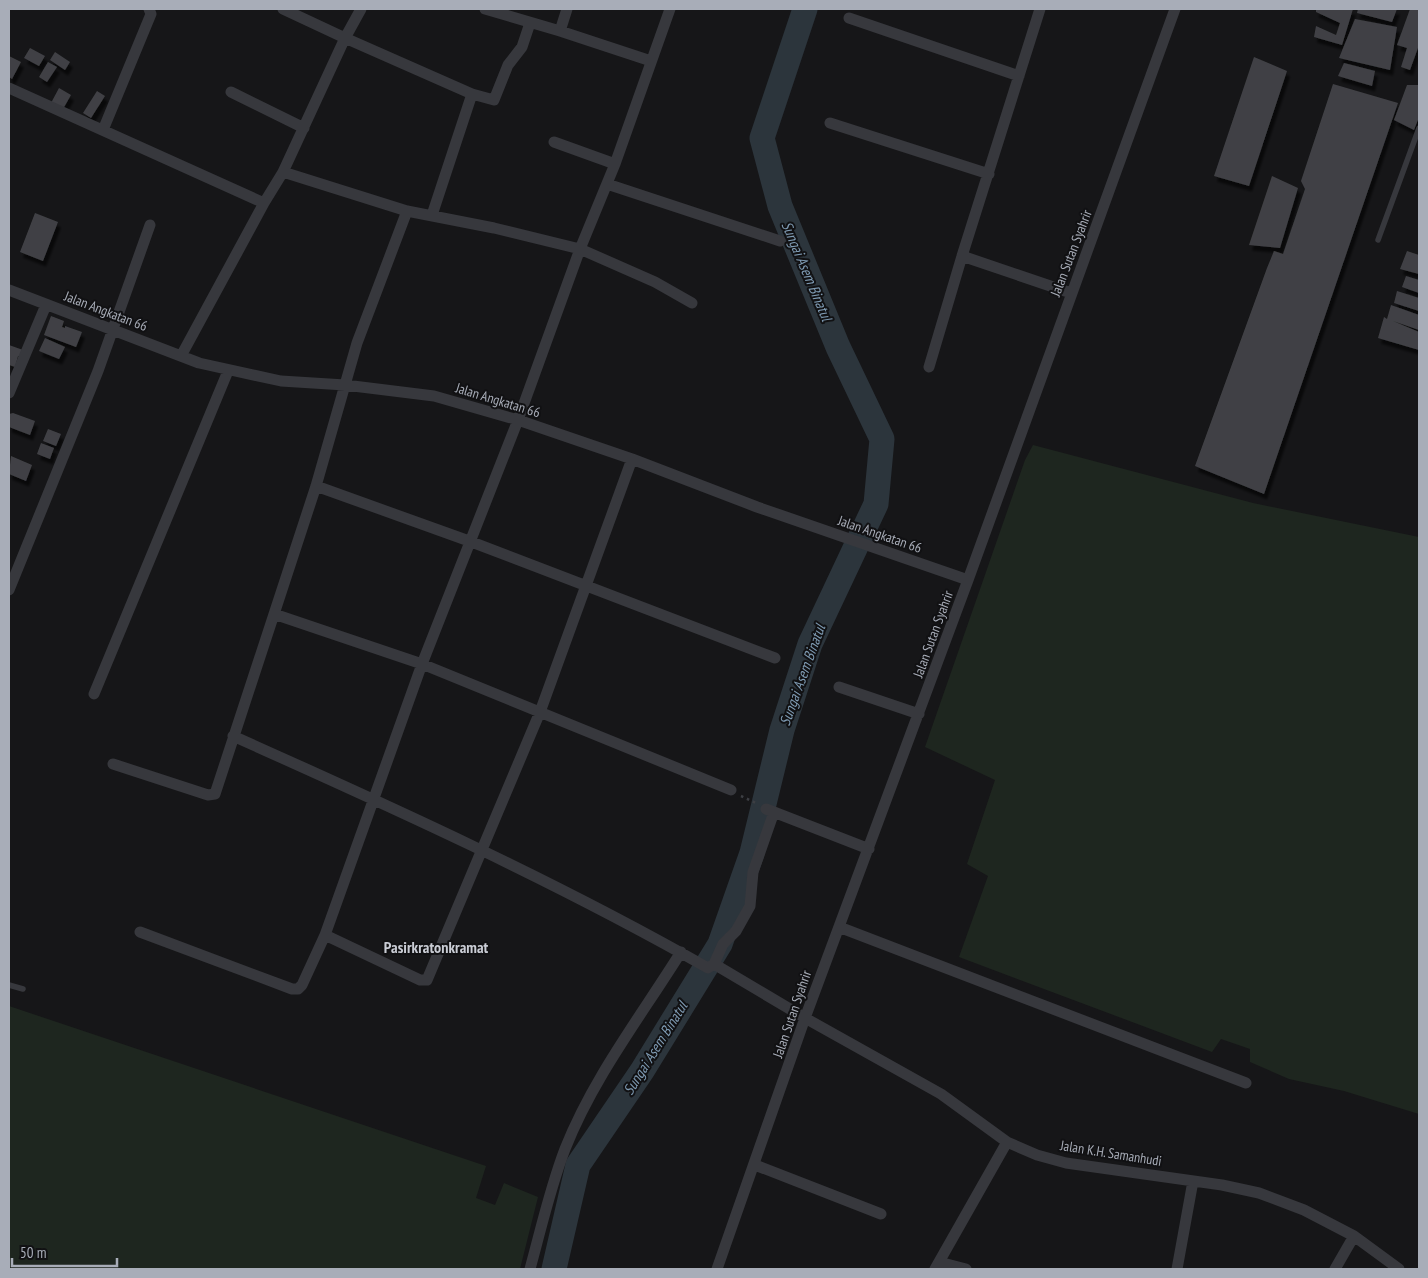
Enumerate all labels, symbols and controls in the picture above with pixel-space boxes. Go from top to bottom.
street label: Jalan Sutan Syahrir [1046,207,1096,300]
water label: Sungai Asem Binatul [777,218,837,325]
street label: Jalan Angkatan 66 [61,287,150,335]
street label: Jalan Angkatan 66 [453,378,543,421]
street label: Jalan Angkatan 66 [835,511,924,557]
street label: Jalan Sutan Syahrir [909,588,957,681]
water label: Sungai Asem Binatul [775,620,830,728]
district label: Pasirkratonkramat [384,937,489,957]
street label: Jalan Sutan Syahrir [768,968,815,1061]
water label: Sungai Asem Binatul [619,997,692,1098]
street label: Jalan K.H. Samanhudi [1058,1136,1163,1170]
scale bar [12,1236,118,1268]
text: 50 m [20,1243,46,1262]

